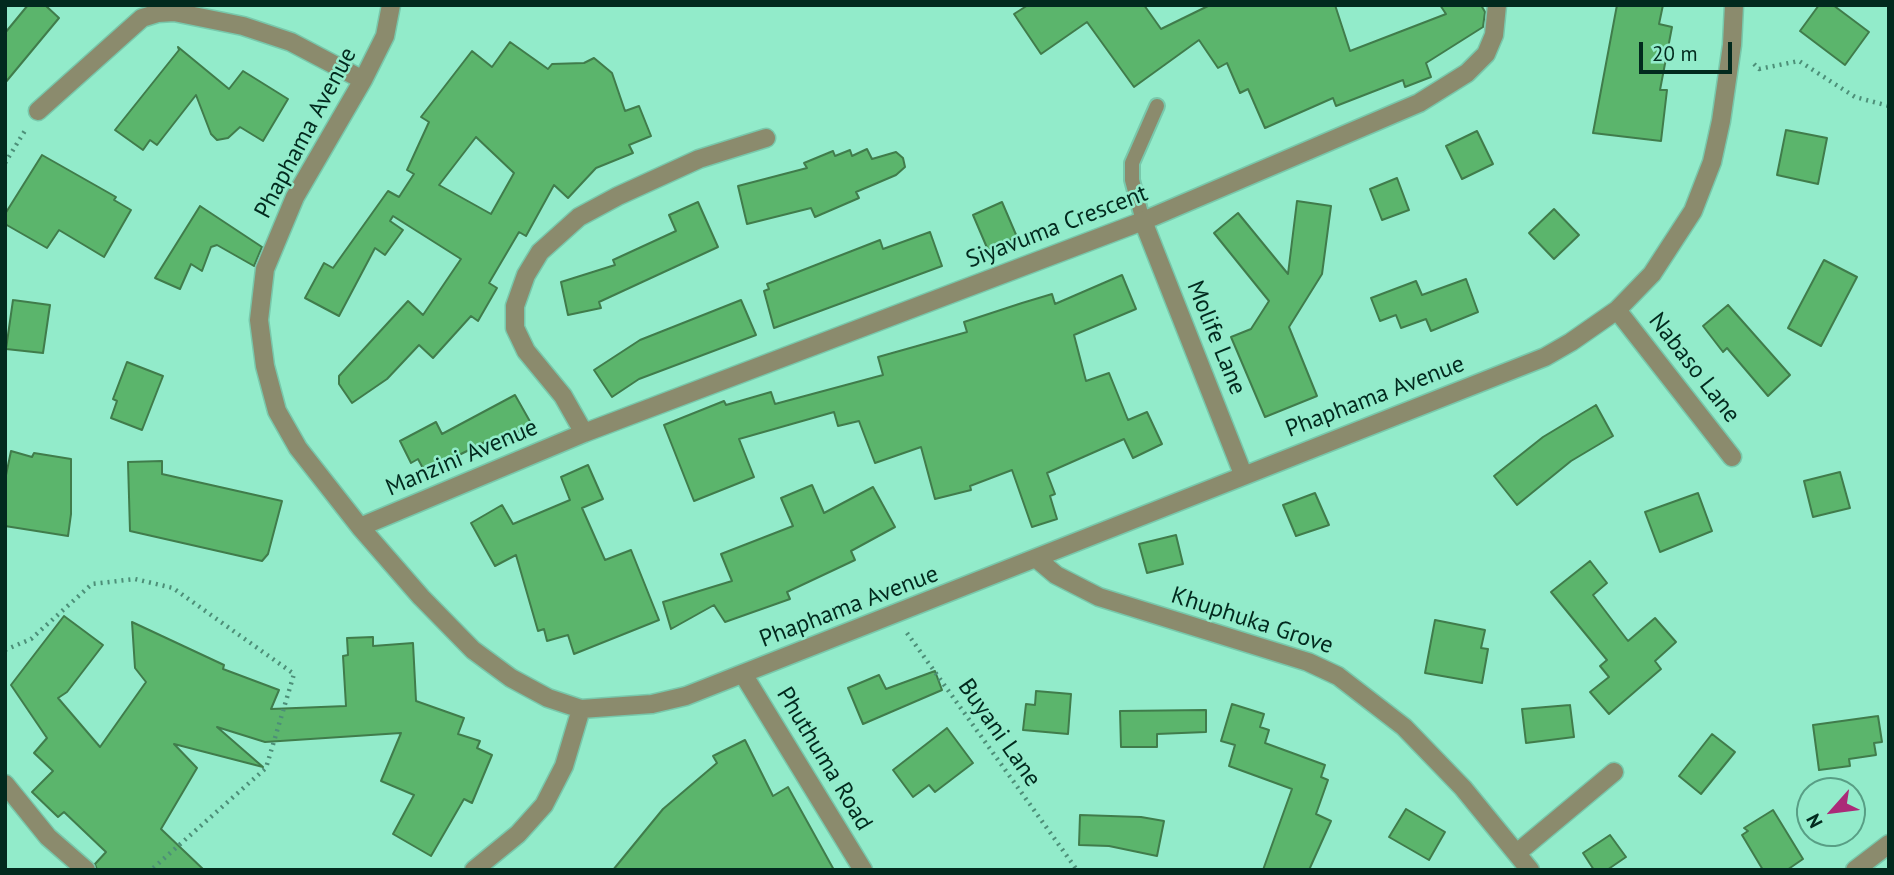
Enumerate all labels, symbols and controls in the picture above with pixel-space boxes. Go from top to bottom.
scale bar [1642,28,1735,72]
text: 20 m [1652,40,1698,67]
street label: Phaphama Avenue [249,43,363,223]
street label: Siyavuma Crescent [962,179,1152,275]
street label: Molife Lane [1180,277,1252,399]
street label: Nabaso Lane [1642,307,1746,429]
street label: Phaphama Avenue [1282,350,1468,444]
street label: Manzini Avenue [382,413,542,503]
street label: Phaphama Avenue [756,560,942,654]
street label: Khuphuka Grove [1167,581,1337,661]
street label: Buyani Lane [951,673,1047,793]
street label: Phuthuma Road [770,682,878,836]
north arrow [1796,777,1866,847]
text: N [1801,810,1828,832]

